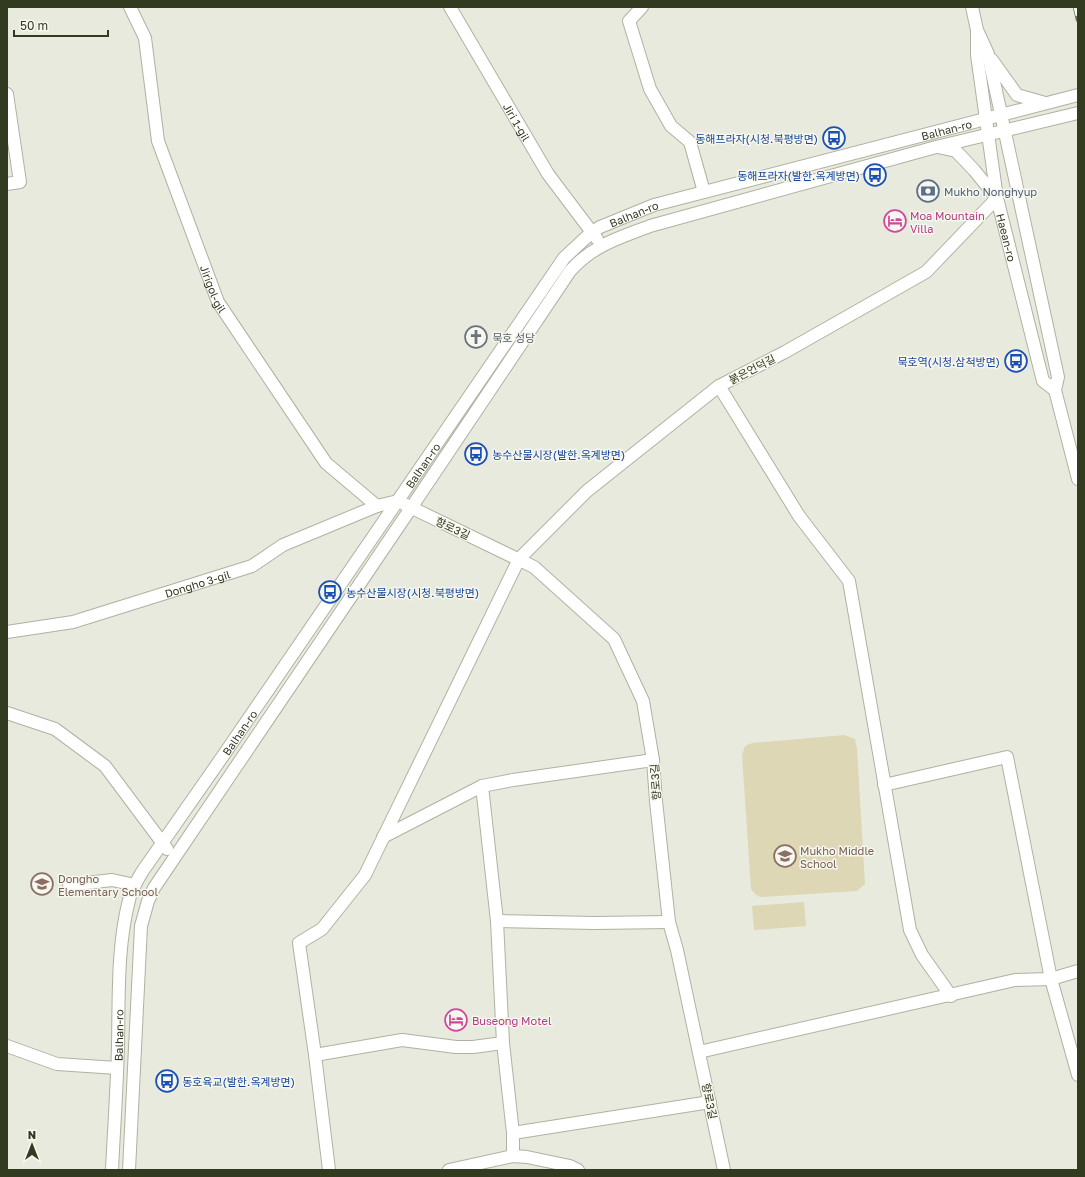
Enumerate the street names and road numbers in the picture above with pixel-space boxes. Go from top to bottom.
street label: Jiri 1-gil [501,100,534,143]
street label: Balhan-ro [920,116,974,142]
street label: Balhan-ro [607,198,660,229]
street label: Haean-ro [995,212,1019,263]
street label: Jirigol-gil [198,263,230,315]
street label: 붉은언덕길 [727,352,777,386]
street label: Balhan-ro [402,440,442,490]
street label: 향로3길 [434,514,472,542]
street label: Dongho 3-gil [163,567,232,599]
street label: Balhan-ro [219,707,259,757]
street label: 향로3길 [647,763,663,801]
street label: Balhan-ro [111,1009,125,1061]
street label: 향로3길 [700,1082,720,1120]

